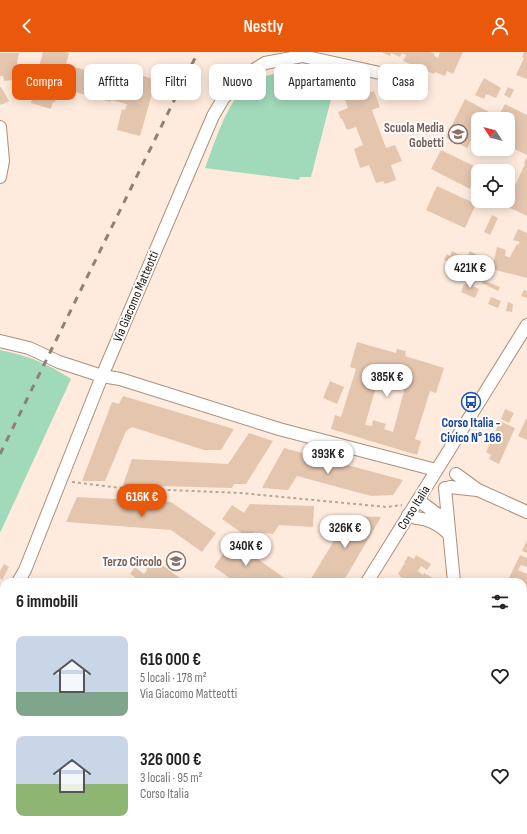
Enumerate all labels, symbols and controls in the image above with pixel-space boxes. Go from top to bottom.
icon: back [16,15,38,37]
icon: person [489,15,511,37]
text: Nestly [243,16,284,37]
chip: Compra [12,64,76,100]
chip: Affitta [84,64,143,100]
chip: Filtri [151,64,201,100]
chip: Nuovo [209,64,266,100]
chip: Appartamento [274,64,370,100]
chip: Casa [378,64,428,100]
north arrow [471,112,515,156]
map controls [471,112,515,208]
place label: Scuola Media Gobetti [384,120,444,151]
school or university icon: Scuola Media Gobetti [447,123,469,145]
button: locate [471,164,515,208]
street label: Via Giacomo Matteotti [110,249,162,344]
pin: 421K € [437,255,503,289]
text: 421K € [454,260,486,276]
pin: 385K € [354,364,420,398]
text: 385K € [371,369,403,385]
bus stop icon: Corso Italia - Civico N° 166 [460,391,482,413]
place label: Corso Italia - Civico N° 166 [441,415,501,446]
pin: 393K € [295,441,361,475]
text: 393K € [312,446,344,462]
street label: Corso Italia [394,483,434,533]
pin: 616K € [109,484,175,518]
text: 616K € [126,489,158,505]
pin: 326K € [312,515,378,549]
text: 326K € [329,520,361,536]
pin: 340K € [213,533,279,567]
text: 340K € [229,538,263,554]
school or university icon: Terzo Circolo [165,550,187,572]
place label: Terzo Circolo [102,554,162,570]
icon: filters [489,591,511,613]
text: 6 immobili [16,592,78,612]
text: 616 000 € [140,650,201,670]
icon: home [48,652,96,700]
icon: heart [489,665,511,687]
text: 5 locali · 178 m² [140,670,207,686]
text: Via Giacomo Matteotti [140,686,237,702]
text: 326 000 € [140,750,201,770]
icon: home [48,752,96,800]
icon: heart [489,765,511,787]
text: 3 locali · 95 m² [140,770,203,786]
text: Corso Italia [140,786,189,802]

